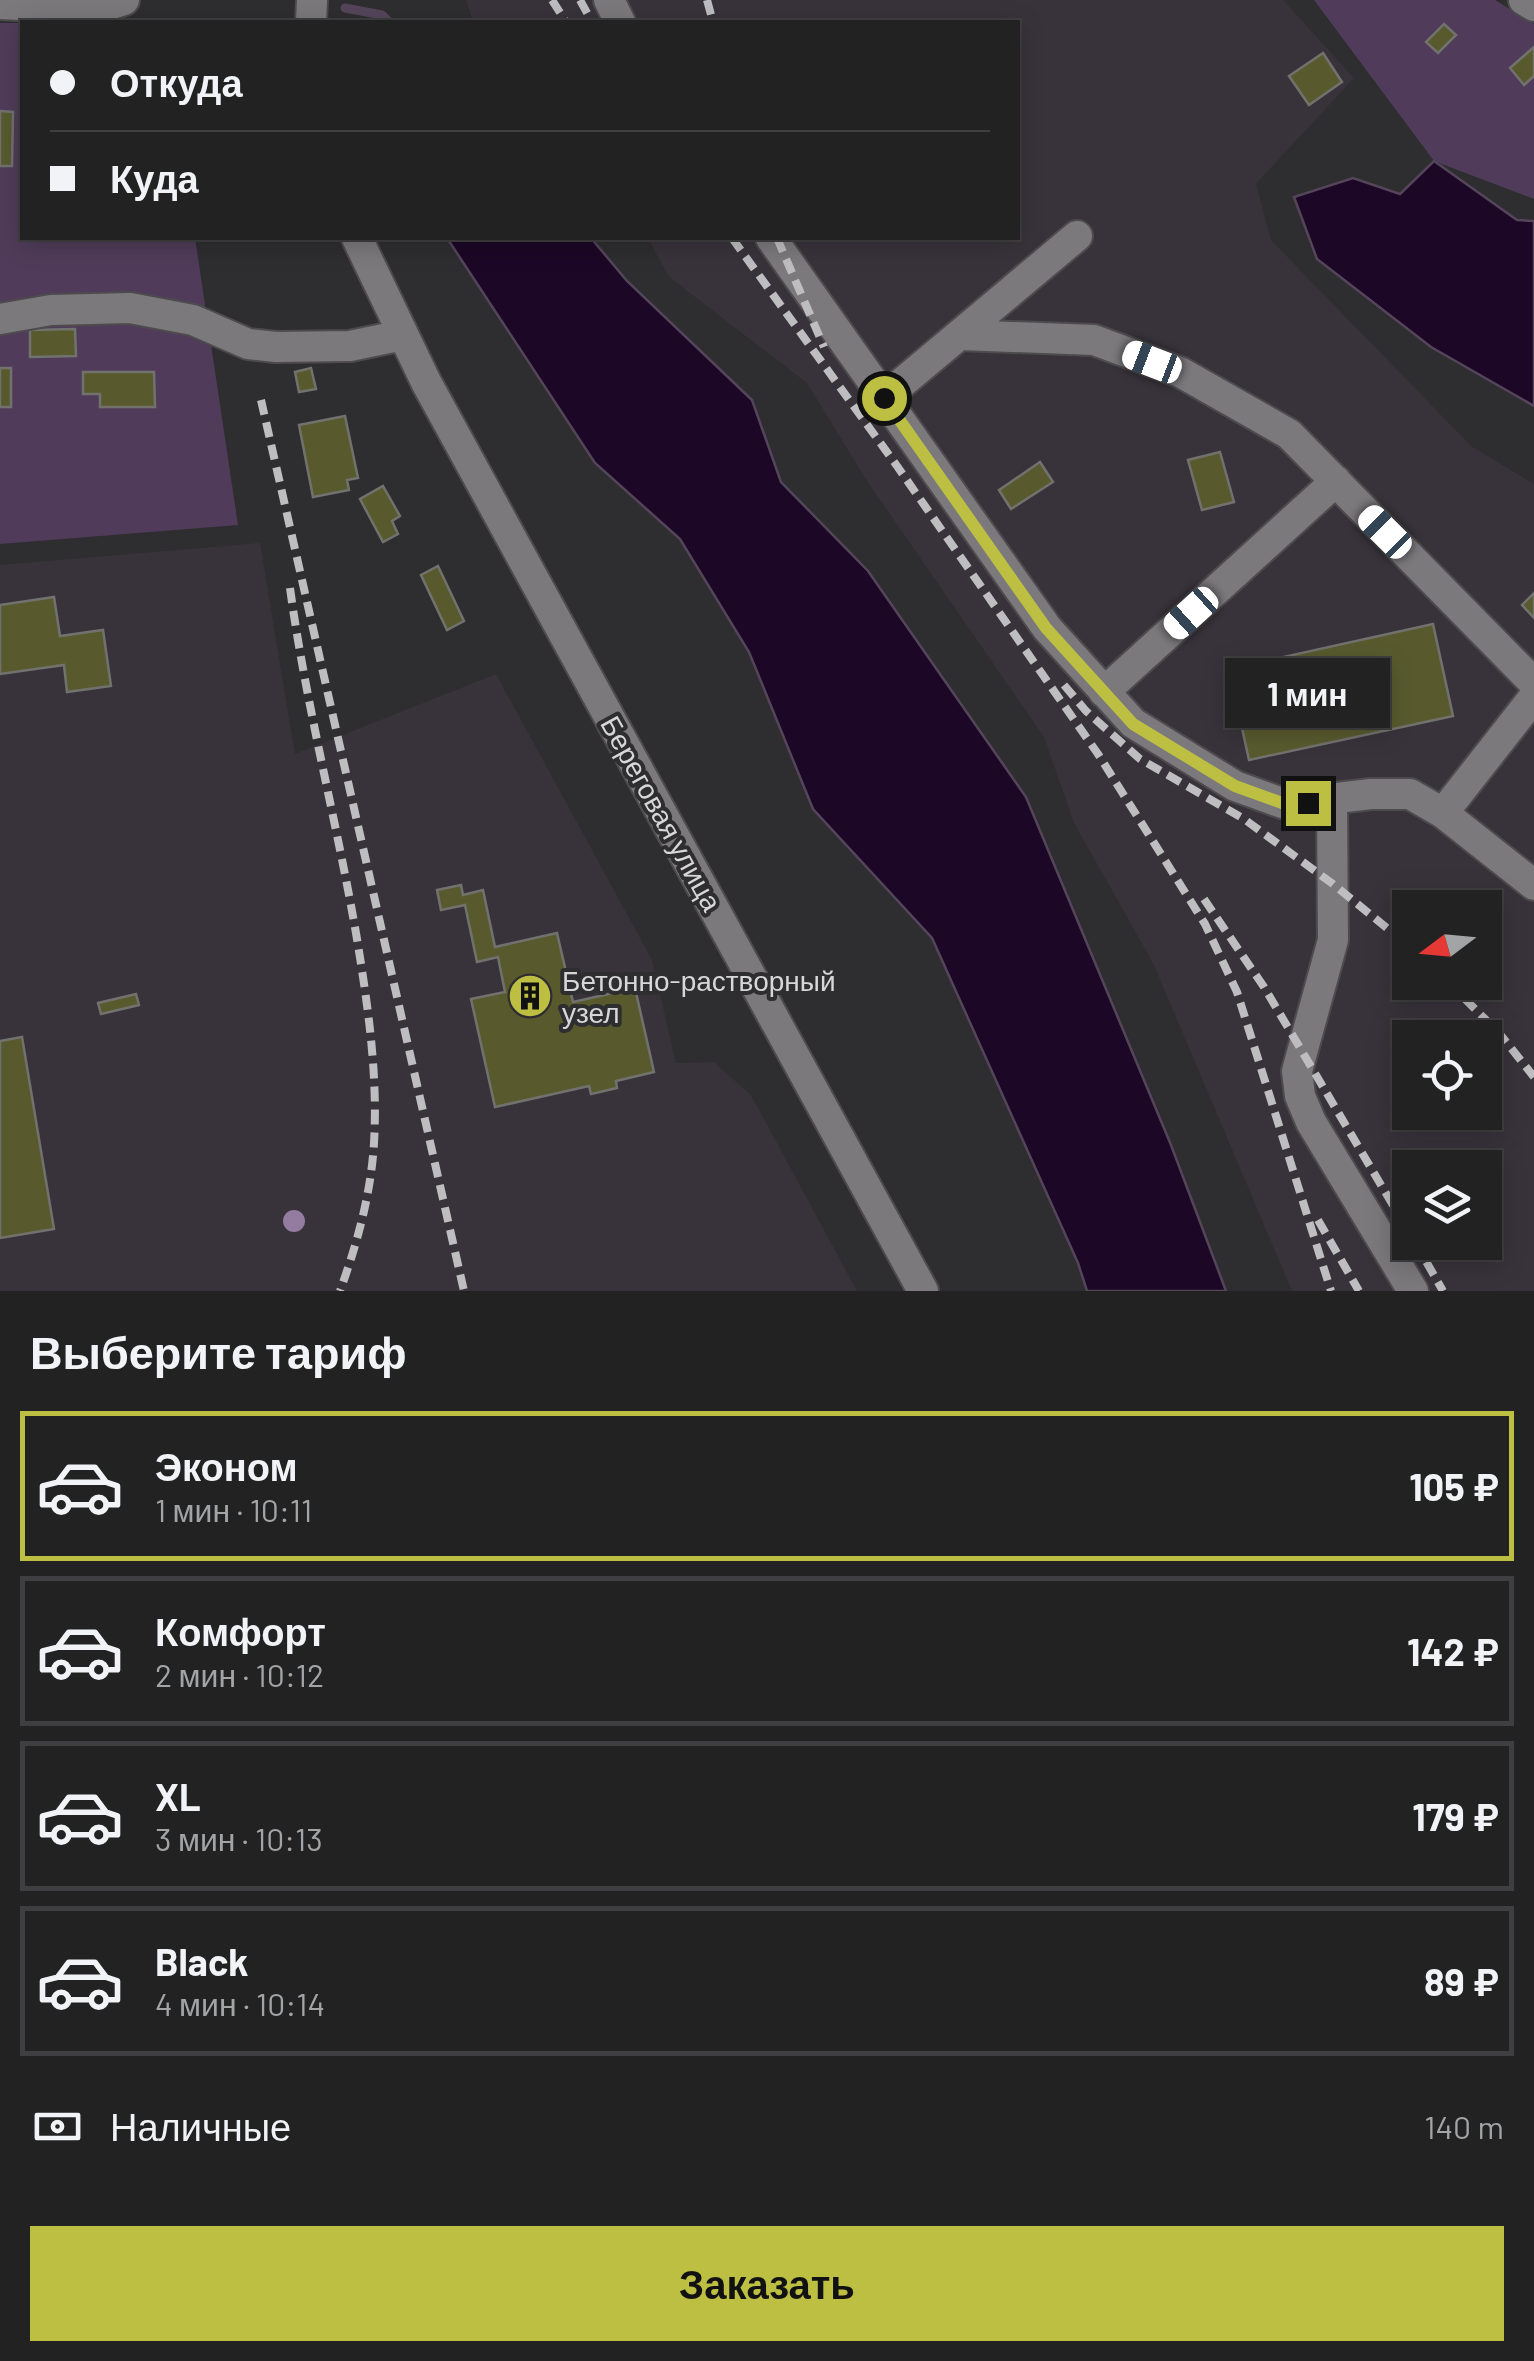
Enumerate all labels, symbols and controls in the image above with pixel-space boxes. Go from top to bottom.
text: Откуда [110,59,243,105]
text: Куда [110,155,199,201]
car [1119,337,1185,387]
route start [862,376,907,421]
car [1353,500,1417,564]
car [1159,582,1223,644]
callout: 1 мин [1226,658,1390,728]
text: 1 мин [1267,674,1348,712]
street label: Береговая улица [594,709,730,917]
route end [1286,781,1331,826]
north arrow [1392,890,1502,1000]
map controls [1392,890,1502,1260]
place label: Бетонно-растворный узел [562,963,836,1029]
building icon: Бетонно-растворный узел [507,973,553,1019]
button: locate [1392,1020,1502,1130]
button: layers [1392,1150,1502,1260]
text: Выберите тариф [30,1324,407,1378]
icon: car [35,1441,125,1531]
text: Эконом [155,1443,298,1489]
text: 105 ₽ [1409,1463,1499,1509]
text: 1 мин · 10:11 [155,1490,312,1528]
icon: car [35,1606,125,1696]
text: Комфорт [155,1608,326,1654]
text: 142 ₽ [1407,1628,1499,1674]
text: 2 мин · 10:12 [155,1655,324,1693]
icon: car [35,1771,125,1861]
text: XL [155,1773,201,1819]
text: 179 ₽ [1412,1793,1499,1839]
text: 3 мин · 10:13 [155,1819,323,1857]
icon: car [35,1936,125,2026]
text: Black [155,1938,249,1984]
text: 89 ₽ [1424,1958,1499,2004]
text: 4 мин · 10:14 [155,1984,325,2022]
icon: cash [30,2099,85,2154]
text: Наличные [110,2103,291,2149]
text: 140 m [1424,2107,1504,2145]
button: Заказать [30,2226,1504,2341]

